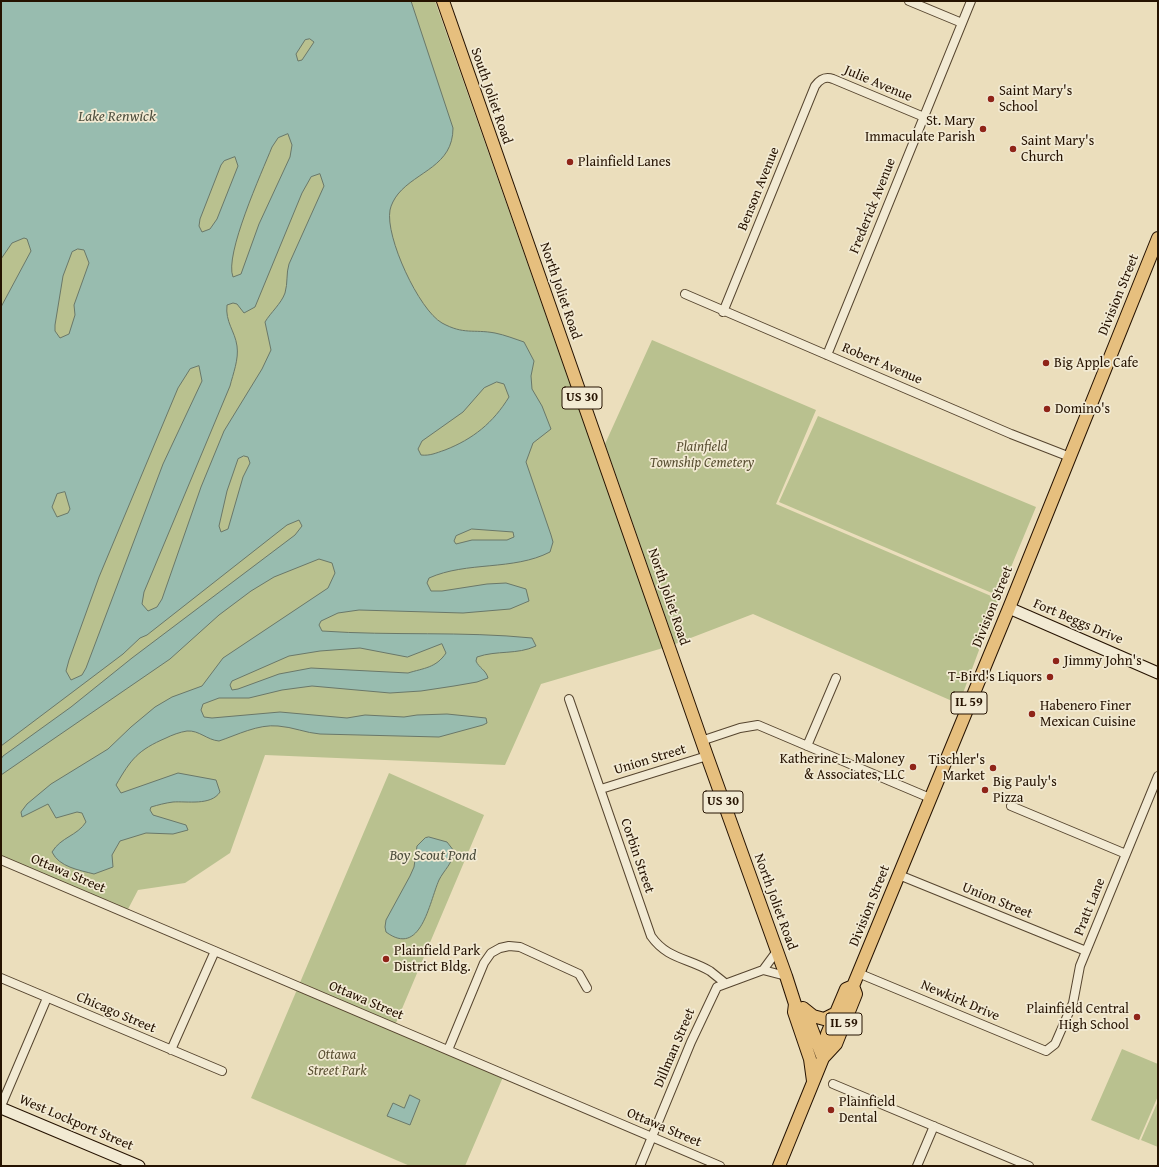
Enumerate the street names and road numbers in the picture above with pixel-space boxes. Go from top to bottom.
street label: South Joliet Road [467,46,515,146]
street label: Julie Avenue [841,62,915,106]
street label: Benson Avenue [735,145,783,233]
street label: Frederick Avenue [846,156,900,256]
street label: North Joliet Road [536,240,584,342]
street label: Division Street [1095,252,1143,338]
street label: Robert Avenue [839,339,925,389]
road number: US 30 [562,387,602,409]
street label: North Joliet Road [644,546,692,648]
street label: Division Street [969,564,1017,650]
street label: Fort Beggs Drive [1031,596,1125,648]
road number: IL 59 [951,692,987,714]
street label: Union Street [612,741,688,779]
road number: US 30 [703,791,743,813]
street label: Corbin Street [616,816,658,896]
street label: Ottawa Street [28,851,108,897]
street label: North Joliet Road [750,852,800,952]
street label: Division Street [846,863,894,949]
street label: Pratt Lane [1071,876,1109,938]
street label: Union Street [959,879,1035,923]
street label: Newkirk Drive [918,977,1002,1025]
street label: Ottawa Street [326,978,406,1024]
street label: Chicago Street [74,989,158,1037]
street label: Dillman Street [651,1006,699,1090]
road number: IL 59 [826,1013,862,1035]
street label: West Lockport Street [16,1091,136,1155]
street label: Ottawa Street [624,1105,704,1151]

